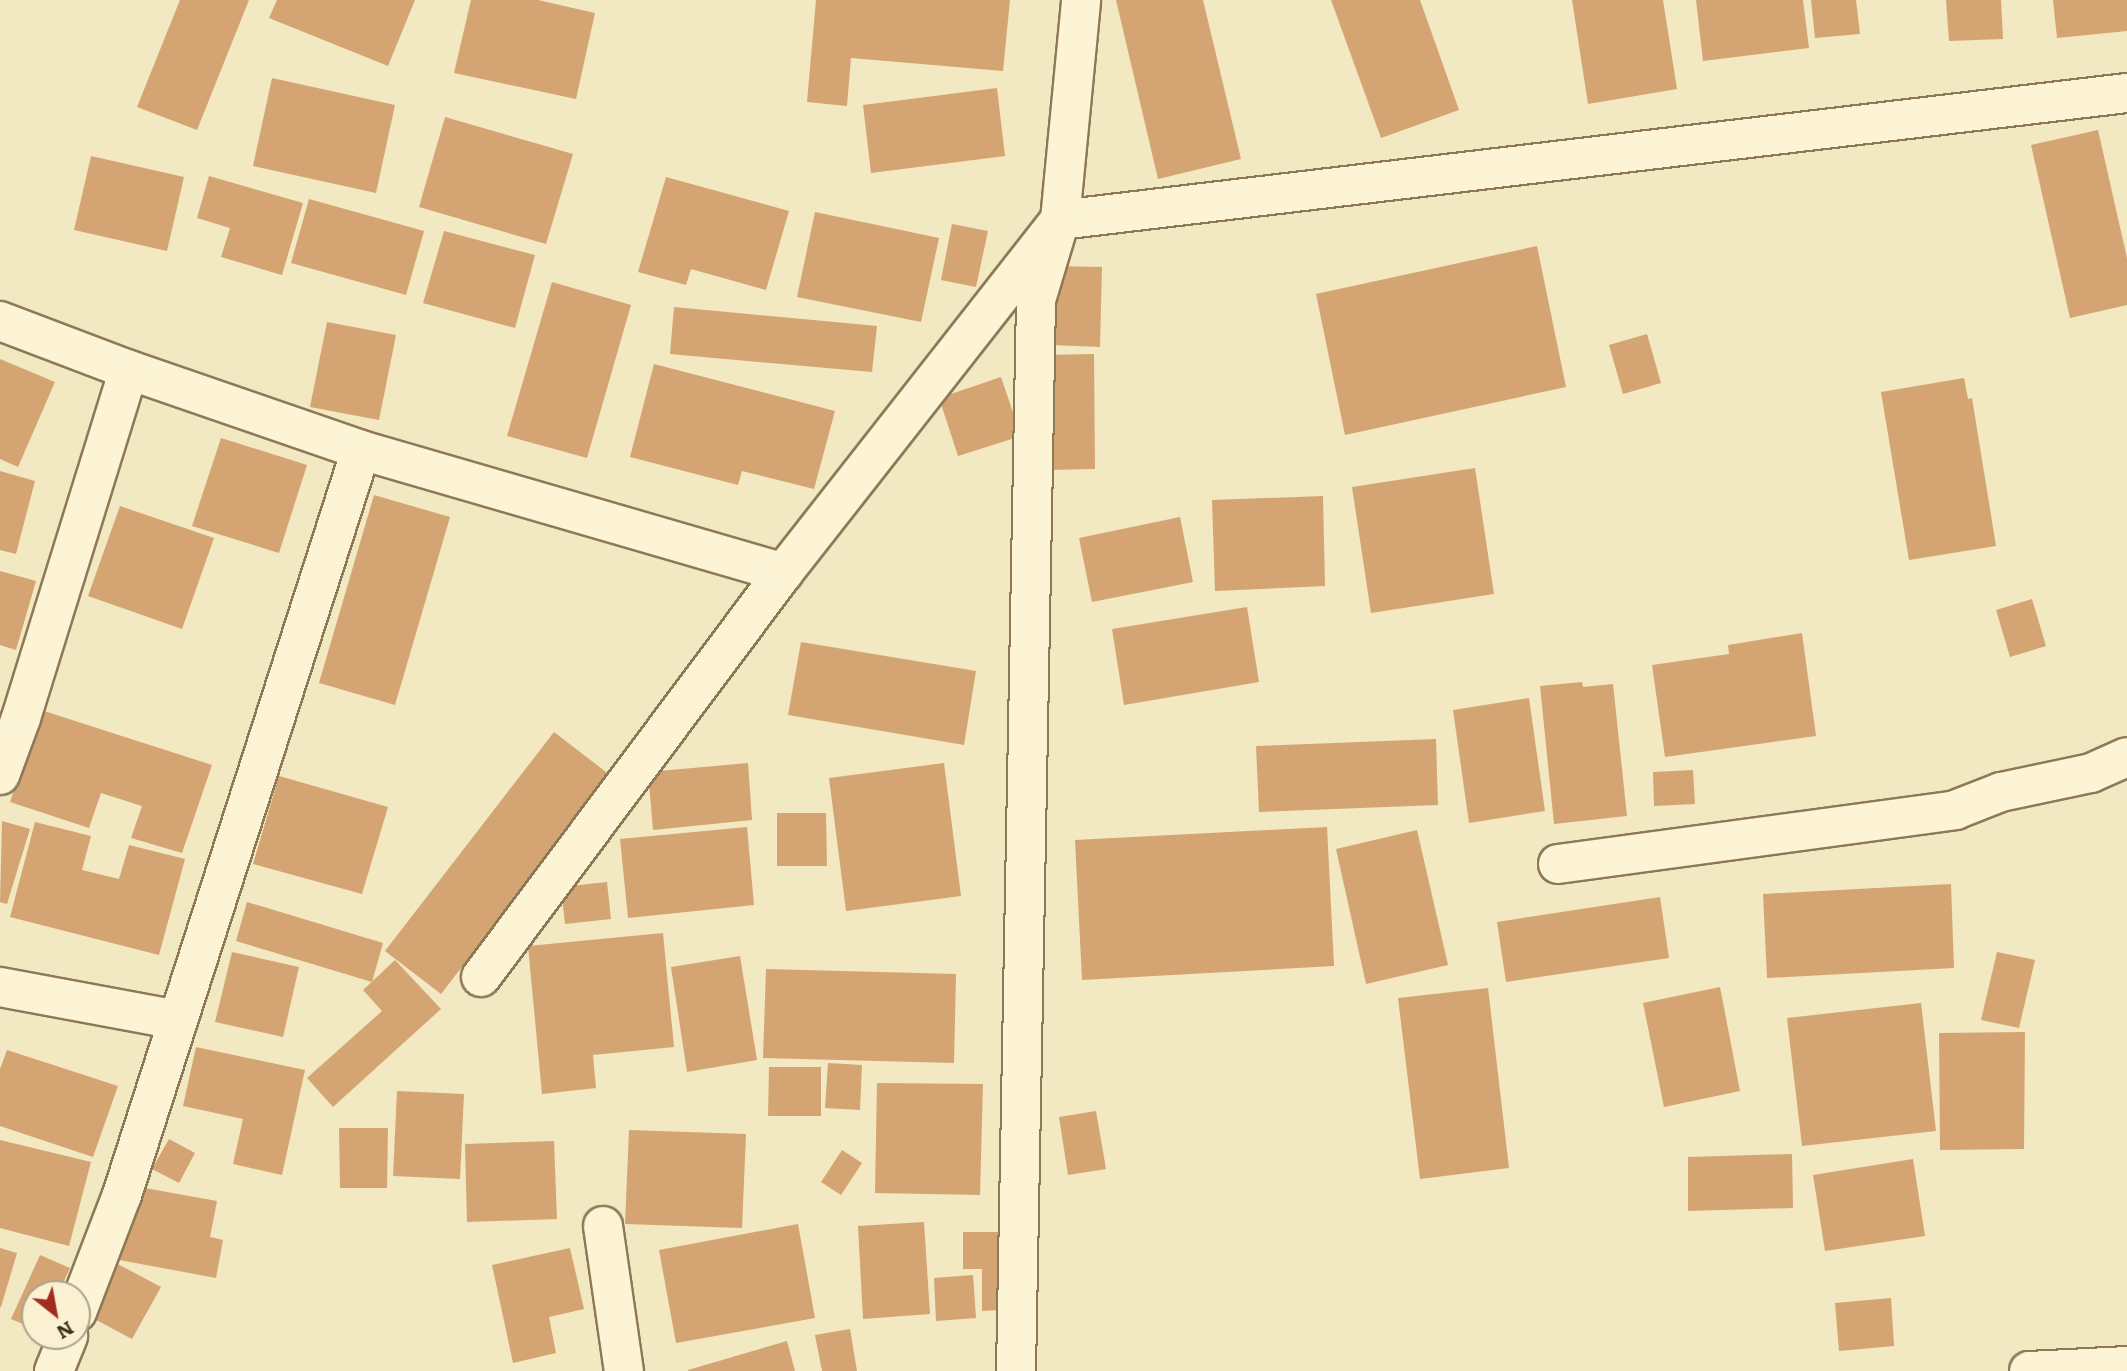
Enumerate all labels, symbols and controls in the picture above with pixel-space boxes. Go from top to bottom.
north arrow [21,1280,91,1350]
text: N [52,1315,80,1347]

